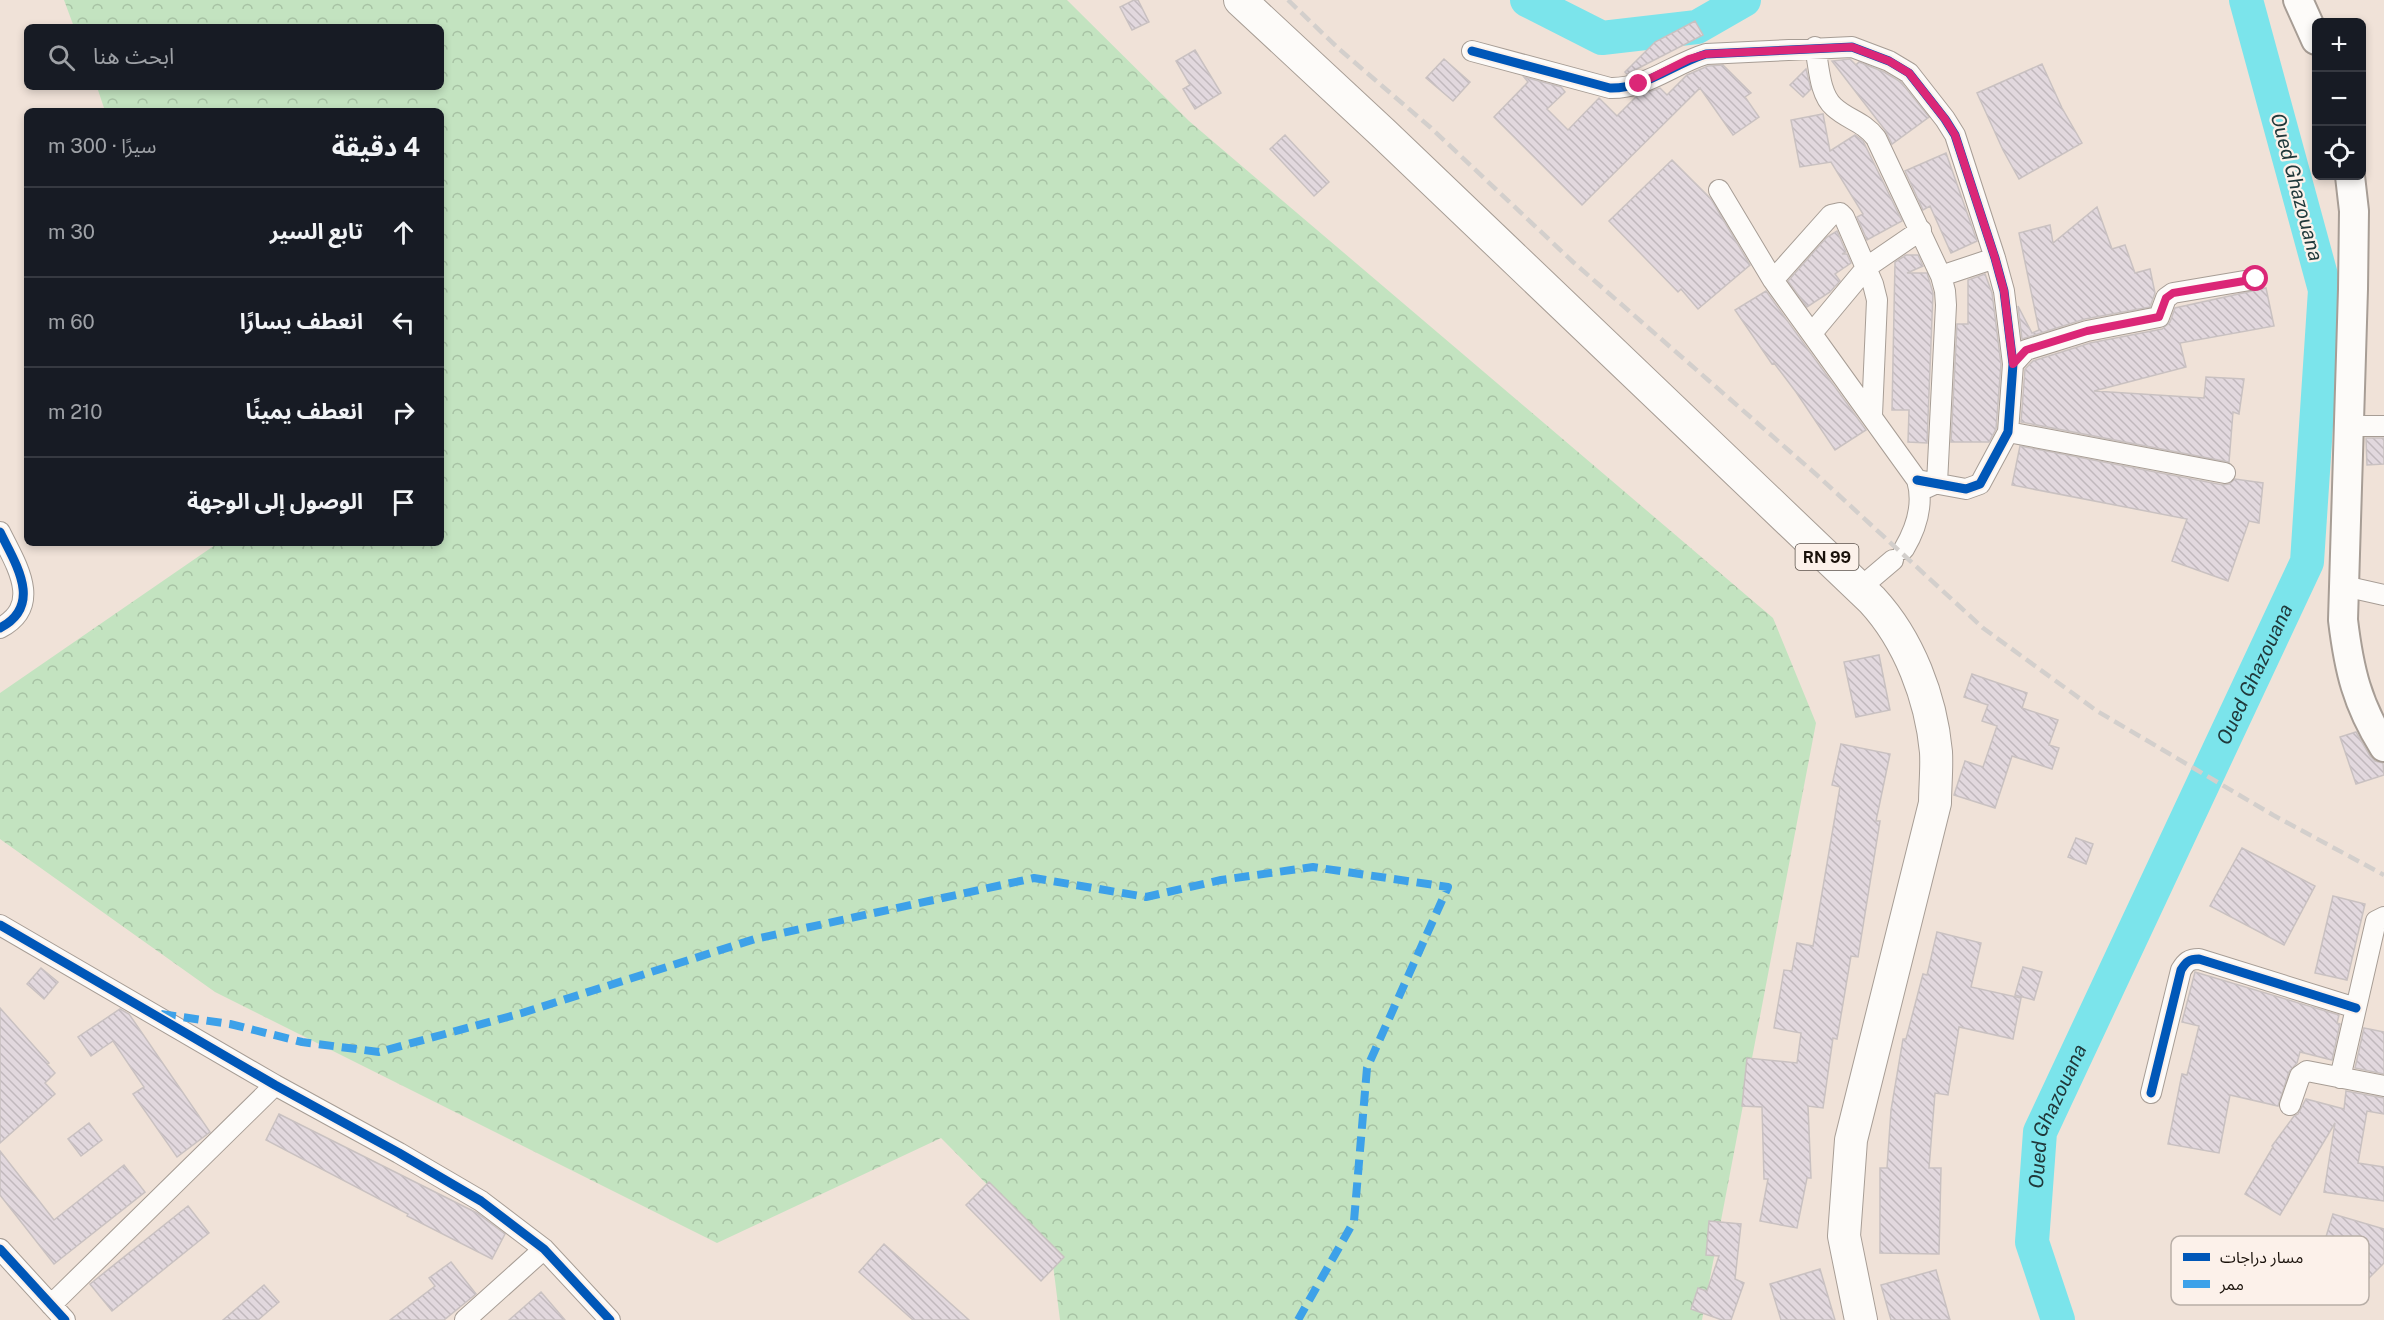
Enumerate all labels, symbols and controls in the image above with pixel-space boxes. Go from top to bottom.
map controls [2312,18,2366,180]
button: + [2312,18,2366,72]
search box [24,24,444,90]
icon: search [45,41,78,74]
text: ابحث هنا [93,43,174,69]
route end [1625,70,1651,96]
button: − [2312,72,2366,126]
water label: Oued Ghazouana [2266,110,2328,264]
button: locate [2312,126,2366,180]
text: 4 دقيقة [332,131,420,162]
text: سيرًا · 300 m [48,134,157,158]
icon: ahead [387,216,420,249]
text: تابع السير [270,218,363,244]
text: 30 m [48,220,95,244]
route start [2242,265,2268,291]
icon: left [387,306,420,339]
text: انعطف يسارًا [240,308,363,334]
text: 60 m [48,310,95,334]
icon: right [387,396,420,429]
text: انعطف يمينًا [246,398,363,424]
text: 210 m [48,400,103,424]
icon: arrive [387,486,420,519]
text: الوصول إلى الوجهة [187,488,363,514]
road number: RN 99 [1796,544,1858,570]
water label: Oued Ghazouana [2211,600,2298,748]
water label: Oued Ghazouana [2024,1040,2091,1189]
legend [2171,1236,2369,1305]
text: مسار دراجات [2220,1248,2303,1267]
text: ممر [2219,1275,2244,1294]

